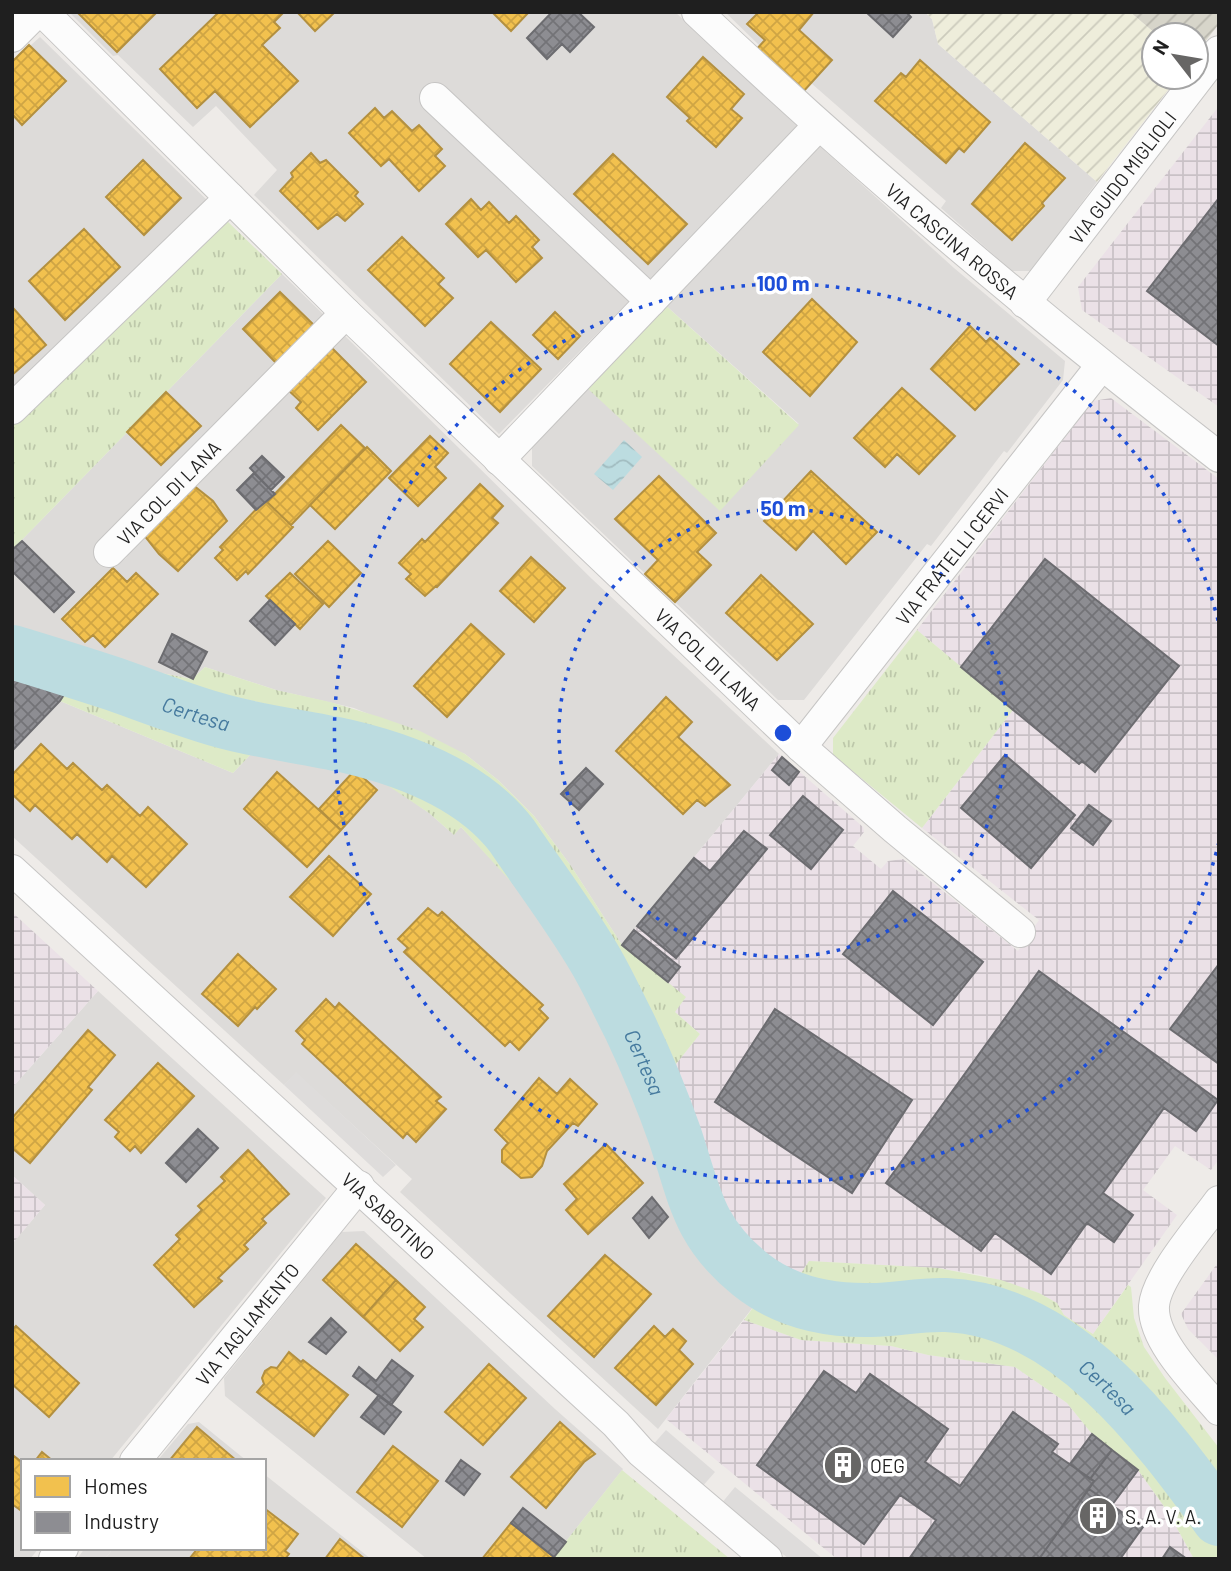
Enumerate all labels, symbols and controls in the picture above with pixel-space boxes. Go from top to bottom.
north arrow [1140,21,1210,91]
text: N [1147,36,1173,58]
street label: VIA GUIDO MIGLIOLI [1064,106,1180,248]
street label: VIA CASCINA ROSSA [882,178,1024,303]
text: 100 m [756,270,810,295]
street label: VIA COL DI LANA [112,435,225,549]
street label: VIA FRATELLI CERVI [890,483,1012,629]
text: 50 m [760,495,806,520]
street label: VIA COL DI LANA [651,603,766,715]
water label: Certesa [159,690,233,735]
centre of rings [771,721,795,745]
water label: Certesa [620,1025,671,1098]
street label: VIA SABOTINO [337,1167,440,1264]
street label: VIA TAGLIAMENTO [190,1258,303,1390]
water label: Certesa [1075,1353,1142,1419]
building icon: OEG [822,1444,864,1486]
place label: OEG [870,1454,905,1477]
legend [21,1459,266,1550]
text: Homes [84,1473,148,1498]
building icon: S. A. V. A. [1077,1495,1119,1537]
place label: S. A. V. A. [1125,1505,1201,1528]
text: Industry [84,1508,159,1533]

